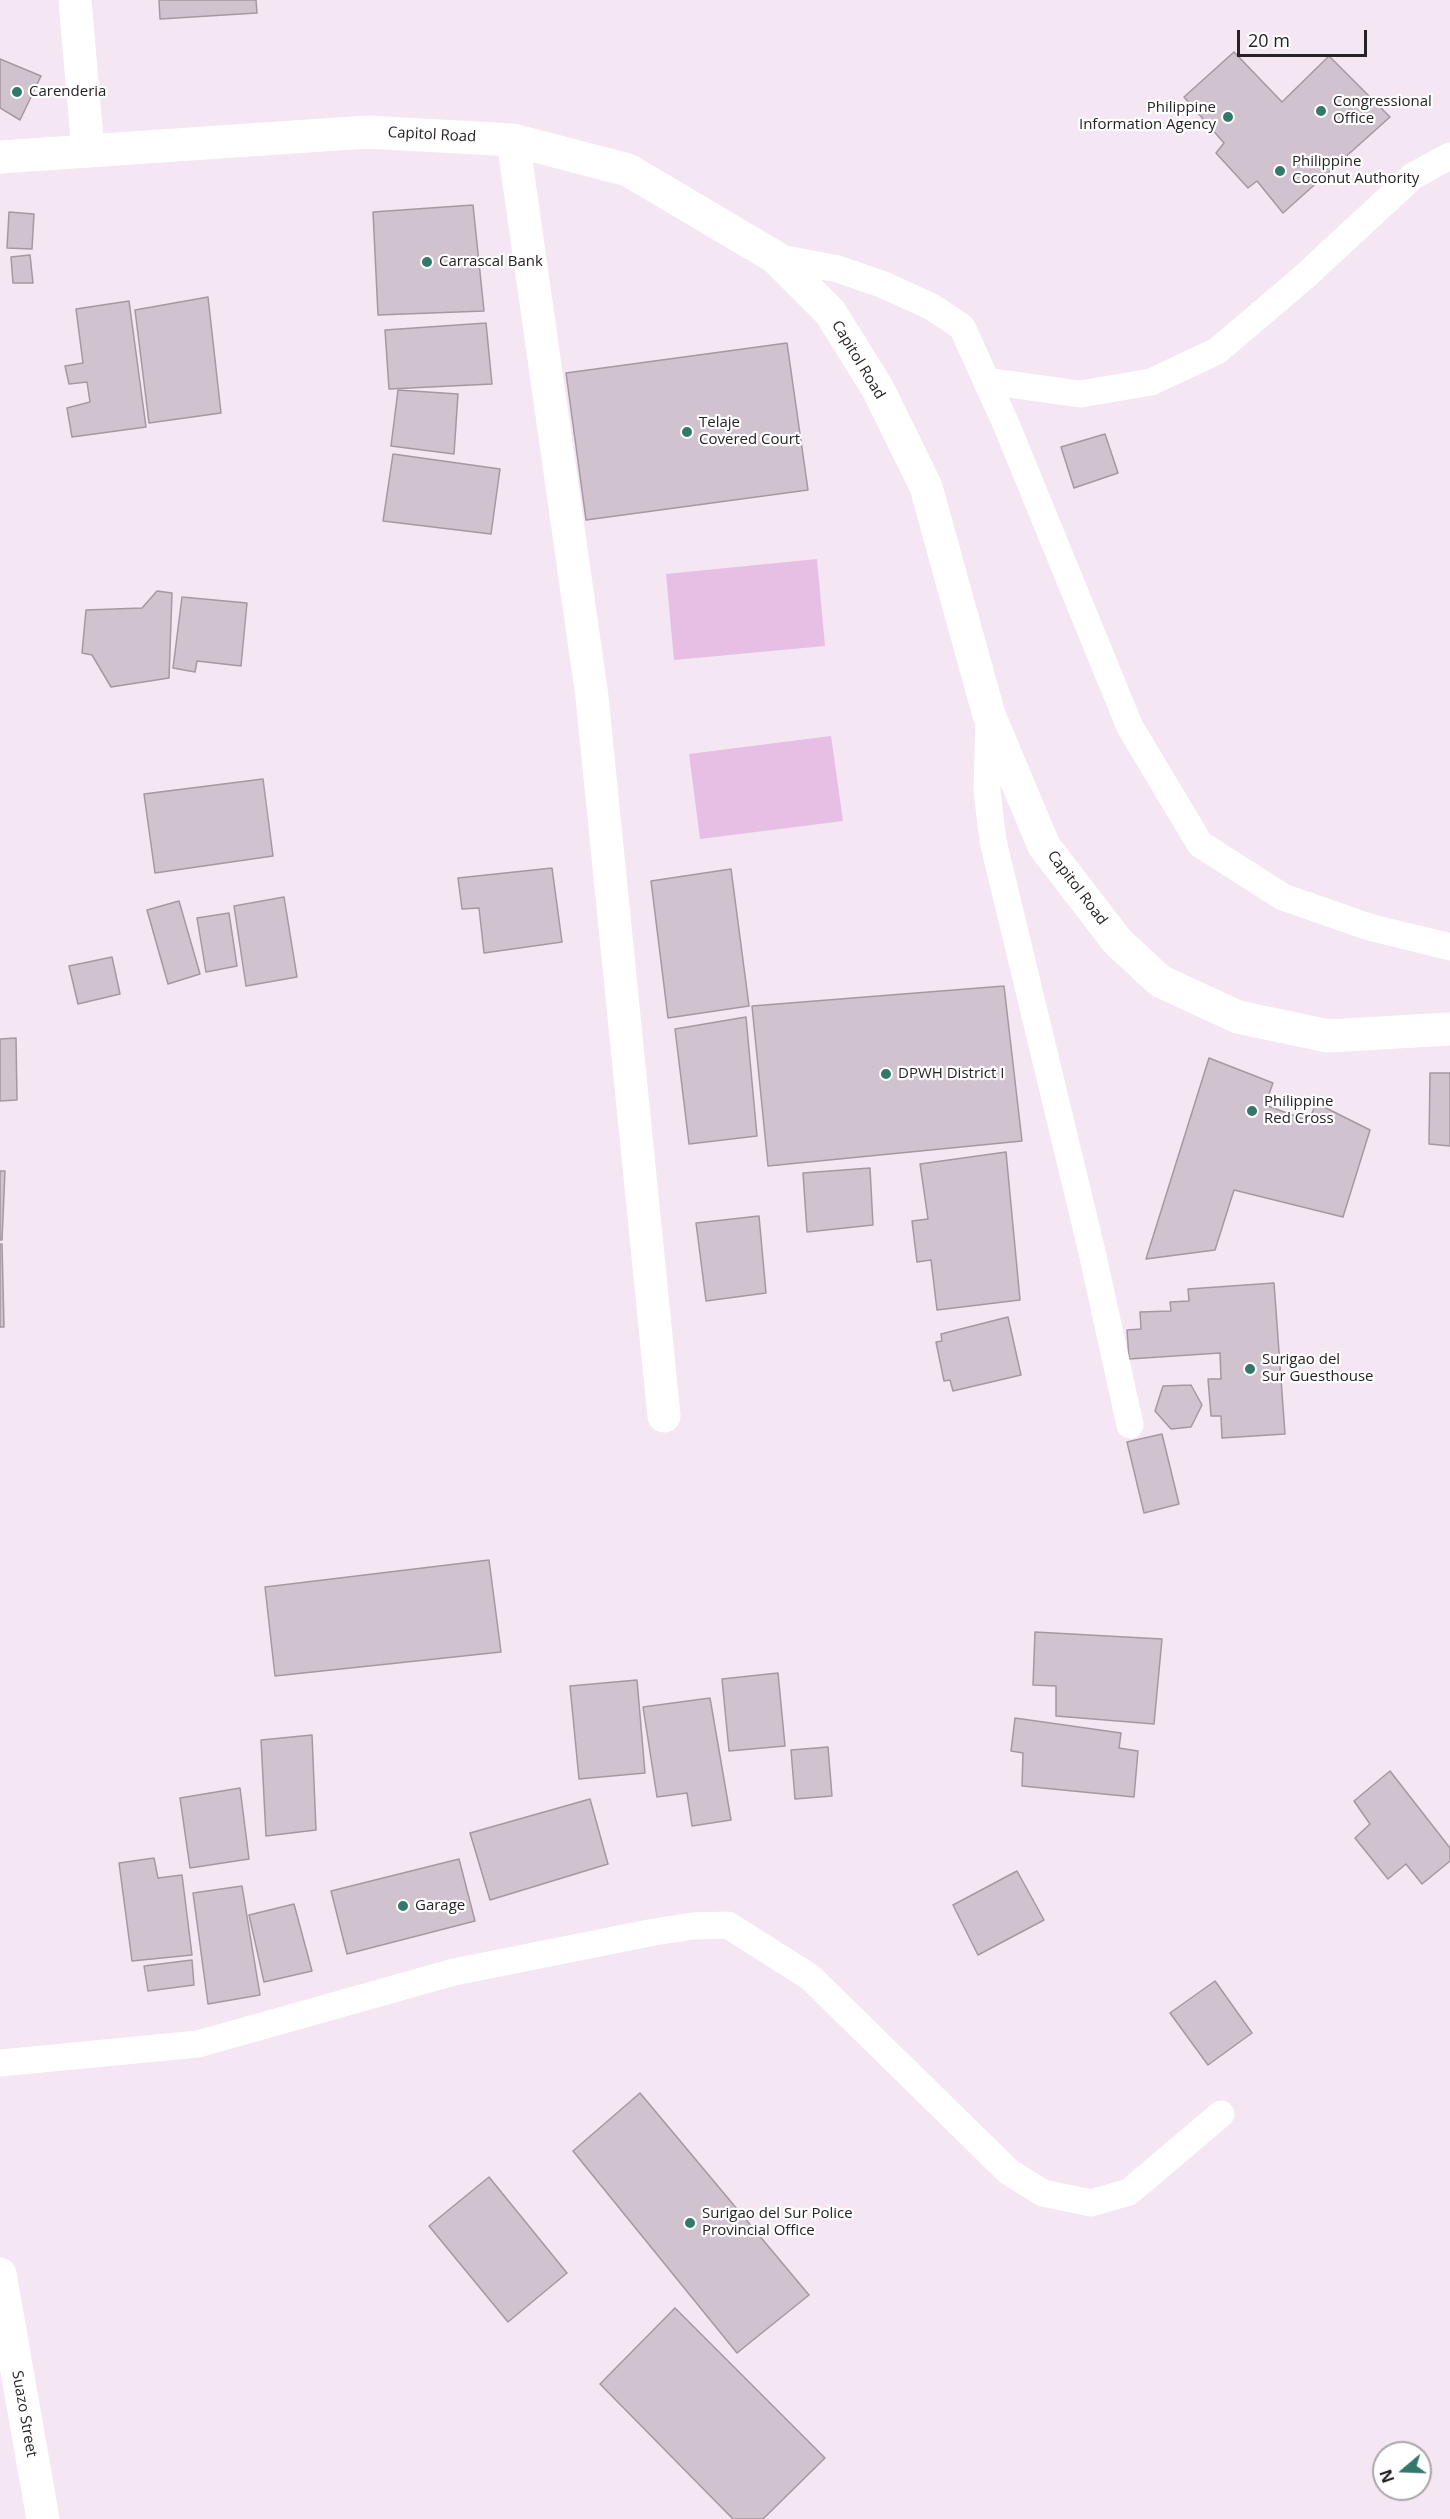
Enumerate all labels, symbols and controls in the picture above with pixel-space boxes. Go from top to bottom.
scale bar [1240,18,1370,56]
text: 20 m [1248,28,1290,52]
place label: Carenderia [29,83,106,101]
marker: Carenderia [10,85,24,99]
place label: Congressional Office [1333,93,1432,128]
place label: Philippine Information Agency [1079,99,1216,134]
marker: Congressional Office [1314,104,1328,118]
marker: Philippine Information Agency [1221,110,1235,124]
street label: Capitol Road [387,124,477,146]
place label: Philippine Coconut Authority [1292,153,1419,188]
marker: Philippine Coconut Authority [1273,164,1287,178]
place label: Carrascal Bank [439,253,543,271]
marker: Carrascal Bank [420,255,434,269]
street label: Capitol Road [827,317,889,403]
place label: Telaje Covered Court [699,414,800,449]
marker: Telaje Covered Court [680,425,694,439]
street label: Capitol Road [1043,847,1111,929]
place label: DPWH District I [898,1065,1004,1083]
marker: DPWH District I [879,1067,893,1081]
place label: Philippine Red Cross [1264,1093,1334,1128]
marker: Philippine Red Cross [1245,1104,1259,1118]
place label: Surigao del Sur Guesthouse [1262,1351,1373,1386]
marker: Surigao del Sur Guesthouse [1243,1362,1257,1376]
place label: Garage [415,1897,465,1915]
marker: Garage [396,1899,410,1913]
place label: Surigao del Sur Police Provincial Office [702,2205,853,2240]
marker: Surigao del Sur Police Provincial Office [683,2216,697,2230]
street label: Suazo Street [8,2369,40,2459]
north arrow [1372,2441,1432,2501]
text: N [1374,2466,1399,2486]

